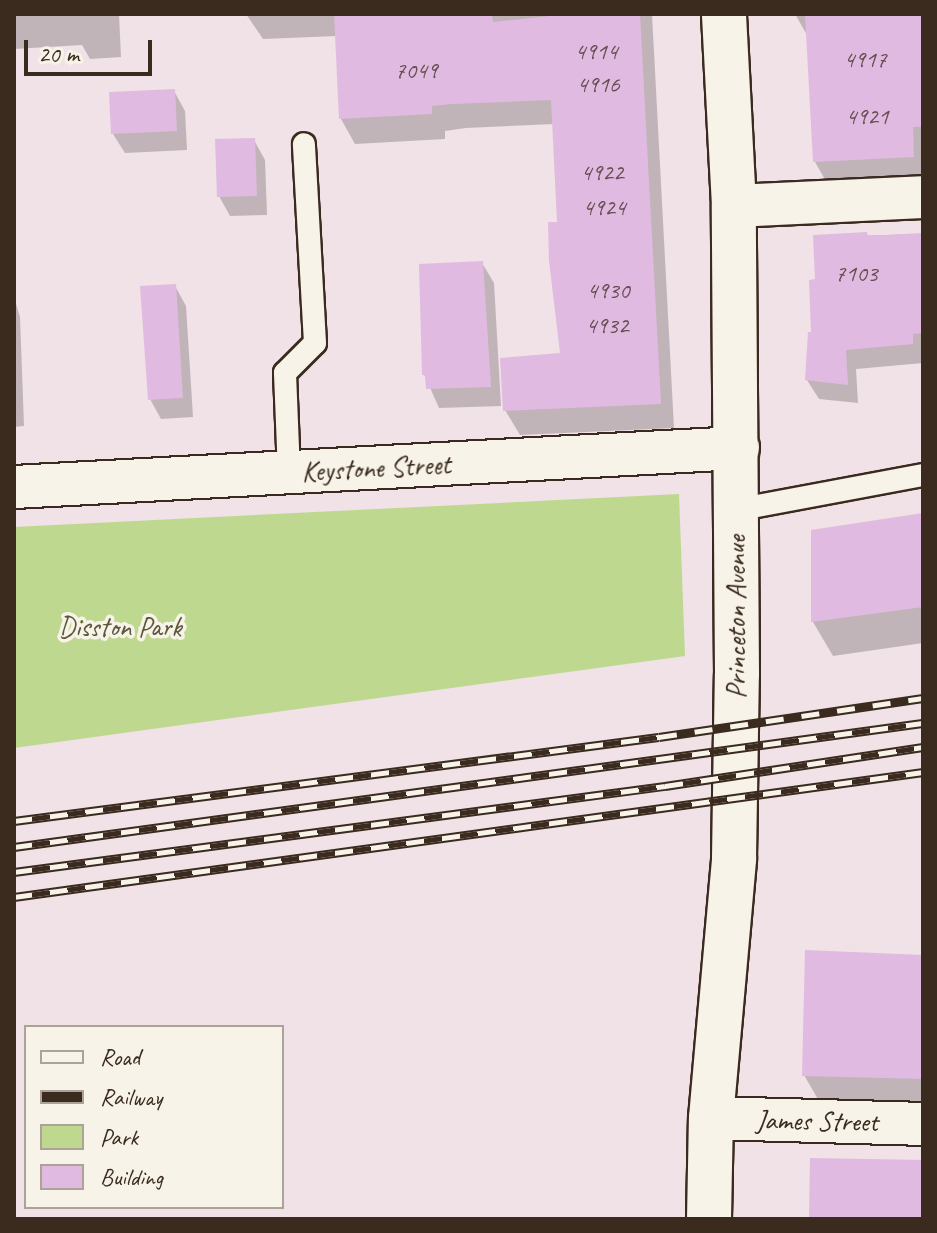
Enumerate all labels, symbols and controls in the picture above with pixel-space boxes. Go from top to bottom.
scale bar [28,24,156,74]
house number: 4914 [574,38,618,66]
text: 20 m [38,39,79,69]
house number: 4917 [843,46,887,74]
house number: 7049 [394,57,438,85]
house number: 4916 [576,71,620,99]
house number: 4921 [845,103,889,131]
house number: 4922 [580,159,624,187]
house number: 4924 [582,194,626,222]
house number: 7103 [834,260,878,288]
house number: 4930 [586,277,630,305]
house number: 4932 [585,312,629,340]
street label: Keystone Street [300,447,452,489]
street label: Princeton Avenue [719,535,753,699]
park label: Disston Park [58,610,182,644]
legend [24,1025,284,1209]
text: Road [100,1042,140,1072]
text: Railway [100,1082,162,1112]
street label: James Street [755,1103,879,1139]
text: Park [100,1122,138,1152]
text: Building [100,1162,163,1192]

